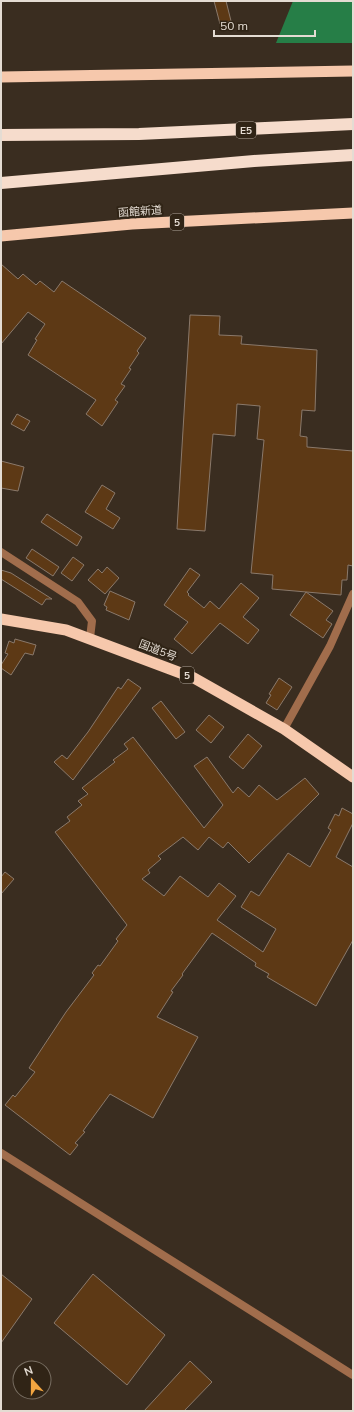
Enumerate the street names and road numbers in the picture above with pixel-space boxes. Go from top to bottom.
road number: E5 [236,122,256,138]
street label: 函館新道 [118,202,162,220]
road number: 5 [170,214,184,230]
street label: 国道5号 [137,636,179,664]
road number: 5 [180,667,194,683]

